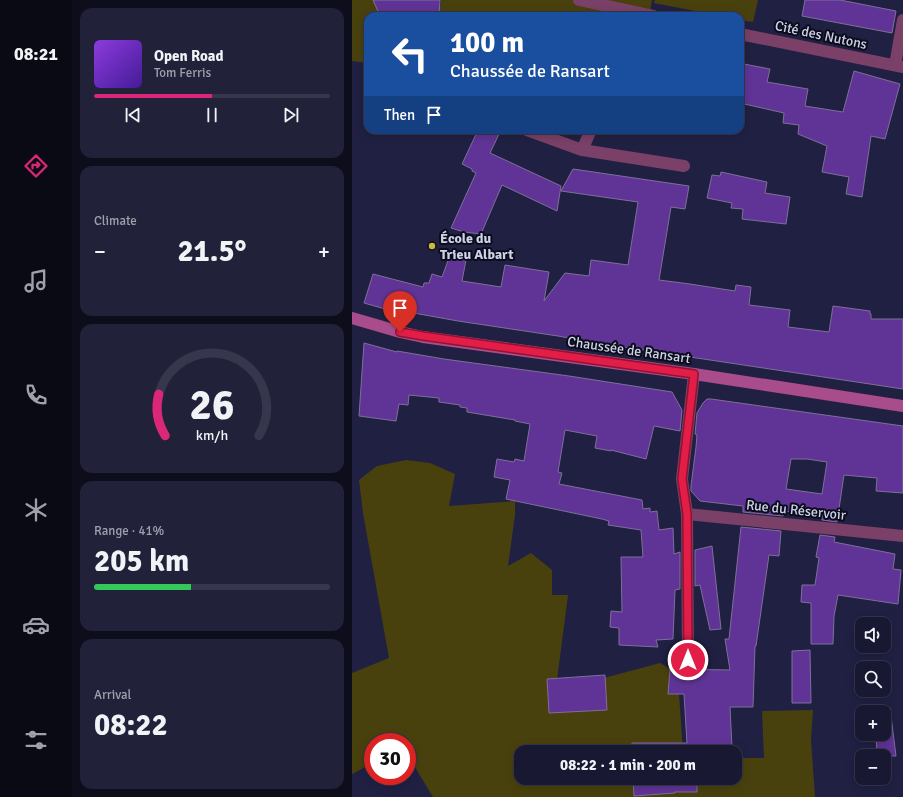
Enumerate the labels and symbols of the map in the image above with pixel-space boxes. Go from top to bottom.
street label: Cité des Nutons [773,17,869,53]
place label: École du Trieu Albart [440,230,514,263]
marker: École du Trieu Albart [427,241,437,251]
pin [383,291,417,332]
street label: Chaussée de Ransart [566,333,692,367]
street label: Rue du Réservoir [745,496,848,524]
position arrow [667,639,709,681]
speed limit sign: 30 [364,733,416,785]

